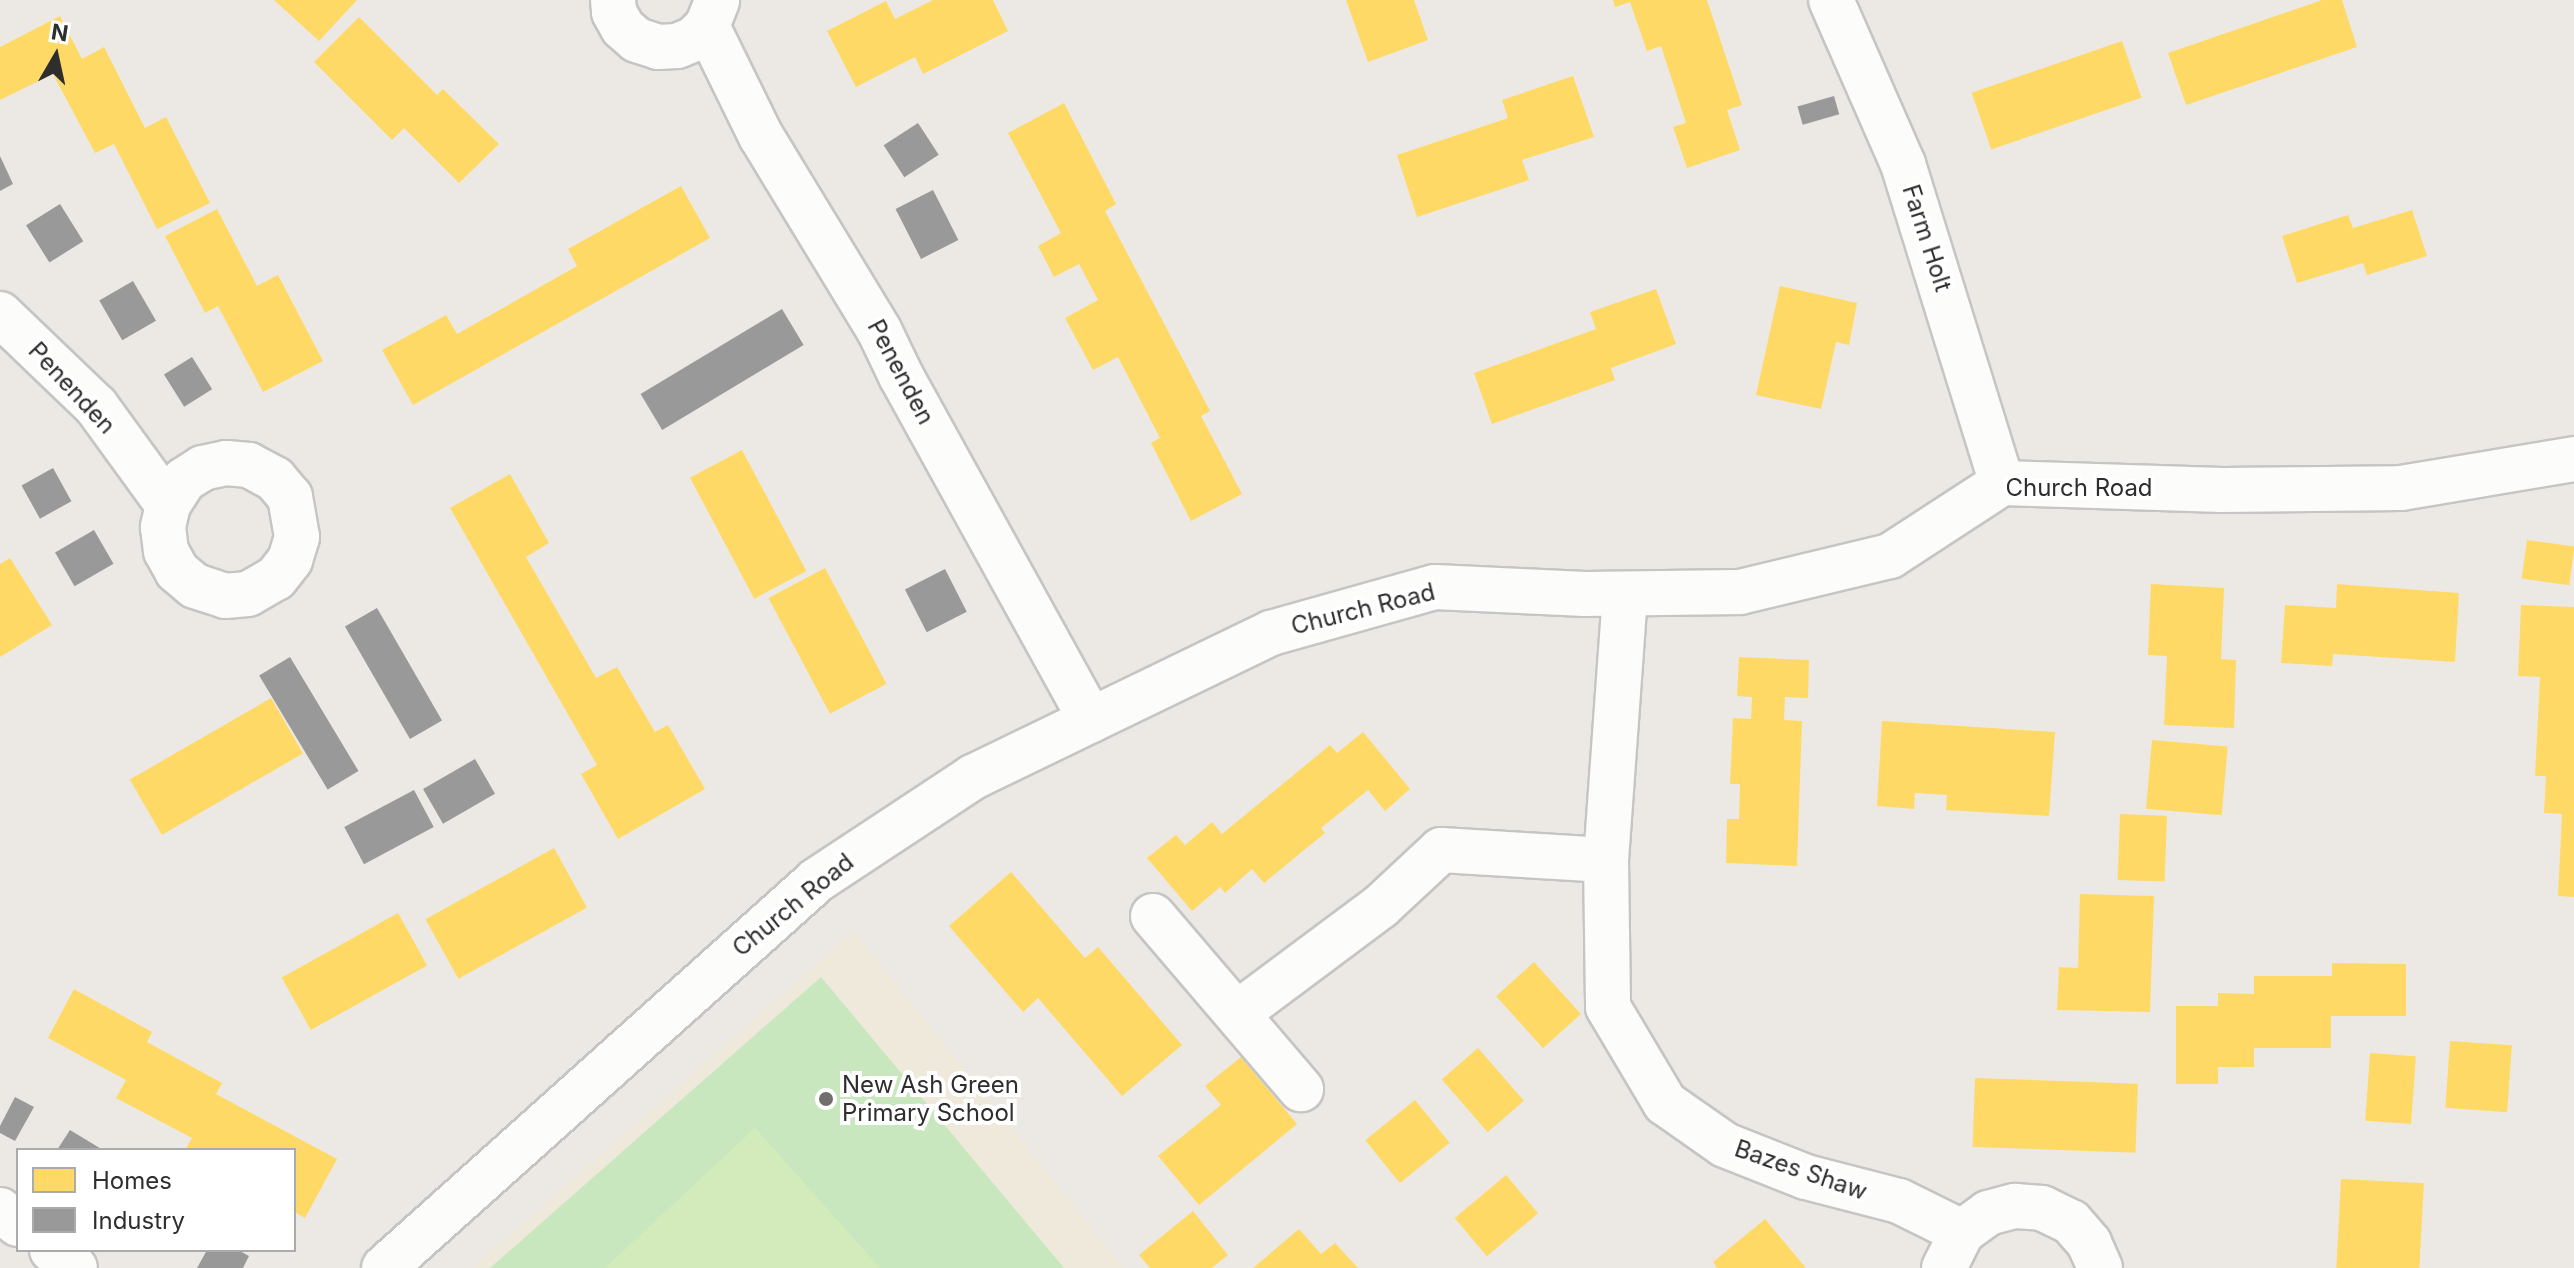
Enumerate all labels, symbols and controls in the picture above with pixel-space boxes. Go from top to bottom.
north arrow [16,16,96,96]
text: N [49,18,70,46]
street label: Farm Holt [1896,181,1958,295]
street label: Penenden [861,315,941,429]
street label: Penenden [22,336,122,440]
street label: Church Road [2005,474,2153,502]
street label: Church Road [1288,577,1438,641]
street label: Church Road [727,848,859,962]
place label: New Ash Green Primary School [842,1071,1019,1127]
marker: New Ash Green Primary School [817,1090,835,1108]
street label: Bazes Shaw [1731,1134,1871,1206]
legend [16,1148,296,1252]
text: Homes [92,1166,172,1195]
text: Industry [92,1206,185,1235]

